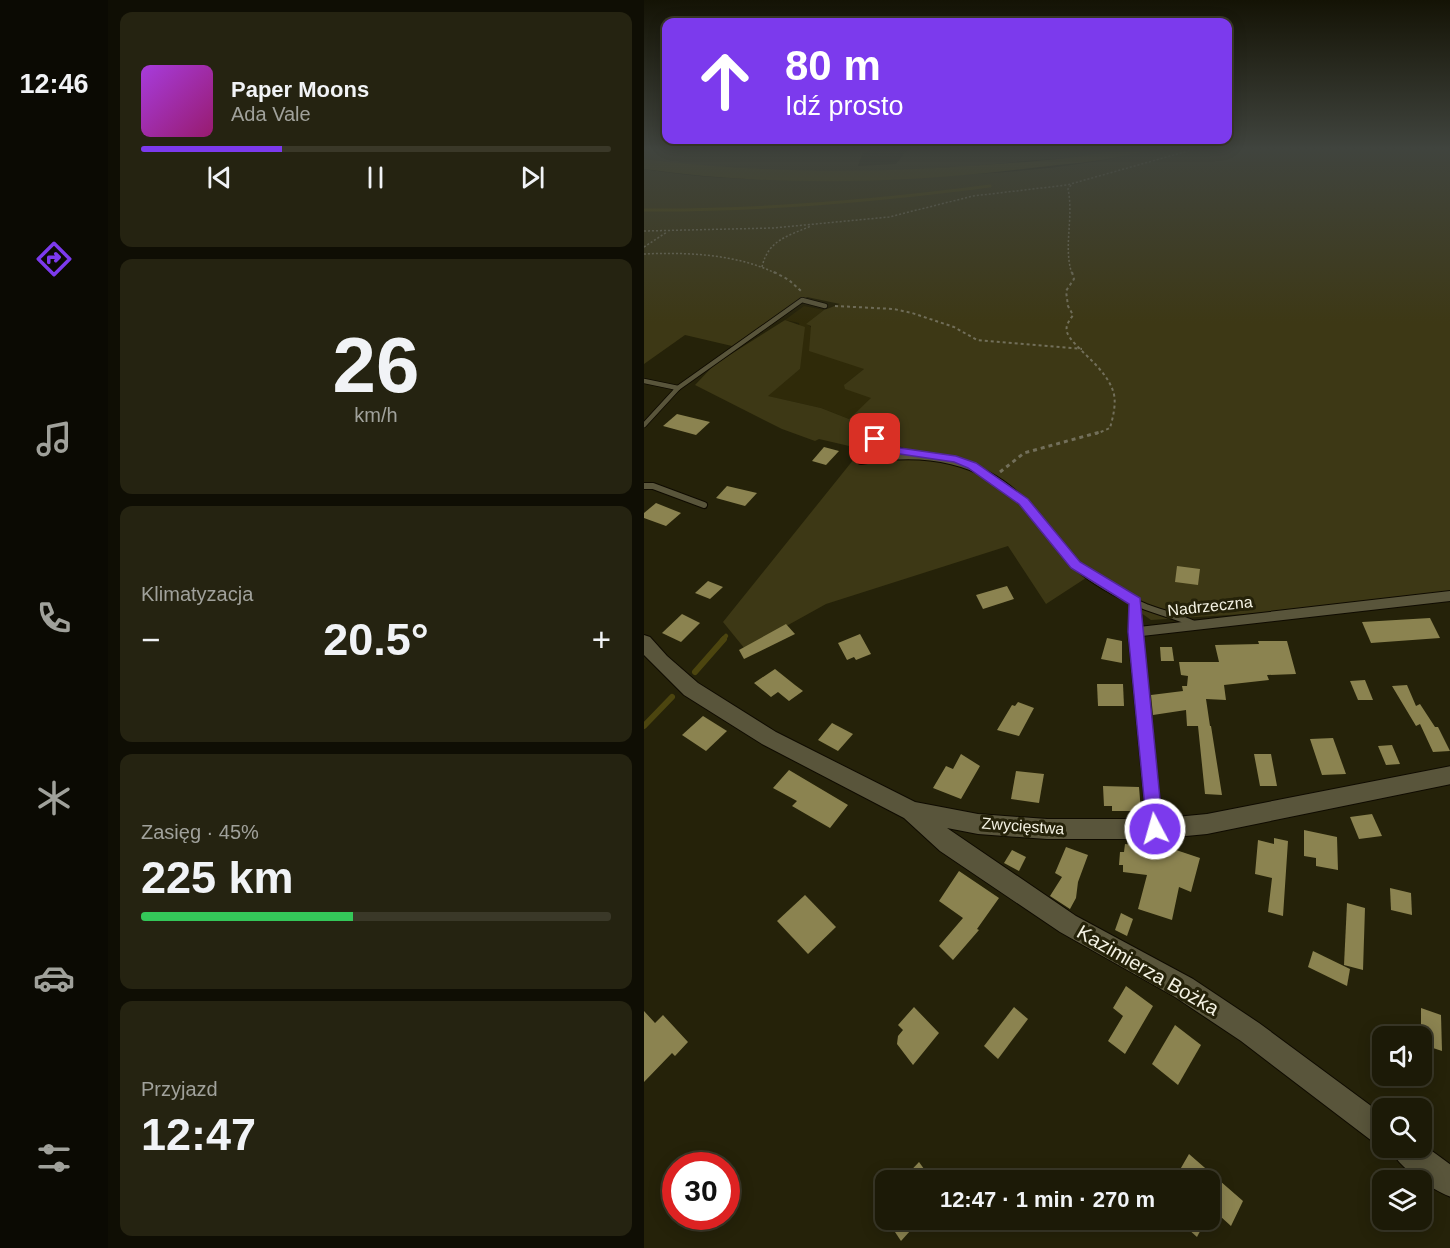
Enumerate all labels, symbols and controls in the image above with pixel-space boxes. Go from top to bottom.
icon: ahead [686,42,764,120]
text: 80 m [785,42,881,89]
text: 12:46 [19,69,89,99]
text: Paper Moons [231,77,369,102]
text: Idź prosto [785,91,904,121]
text: Ada Vale [231,103,311,125]
icon: previous [203,161,236,194]
icon: pause [359,161,392,194]
icon: next [516,161,549,194]
icon: directions [33,238,75,280]
text: 26 [333,321,419,409]
text: km/h [354,404,398,426]
pin [849,413,900,464]
icon: music [33,418,75,460]
icon: arrive [858,422,891,455]
text: Klimatyzacja [141,583,253,605]
street label: Nadrzeczna [1167,593,1253,619]
icon: phone [33,597,75,639]
text: 20.5° [323,614,429,665]
text: − [141,621,160,658]
text: + [592,621,611,658]
icon: climate [33,777,75,819]
position arrow [1123,797,1187,861]
street label: Zwycięstwa [981,815,1065,837]
text: Zasięg · 45% [141,821,259,843]
text: 225 km [141,852,294,903]
street label: Kazimierza Bożka [1073,920,1224,1020]
icon: car [33,957,75,999]
map controls [1372,1026,1432,1230]
button: sound [1372,1026,1432,1086]
text: Przyjazd [141,1078,218,1100]
button: search [1372,1098,1432,1158]
text: 12:47 [141,1109,256,1160]
icon: filters [33,1137,75,1179]
speed limit sign: 30 [662,1152,740,1230]
button: layers [1372,1170,1432,1230]
text: 12:47 · 1 min · 270 m [940,1187,1155,1212]

